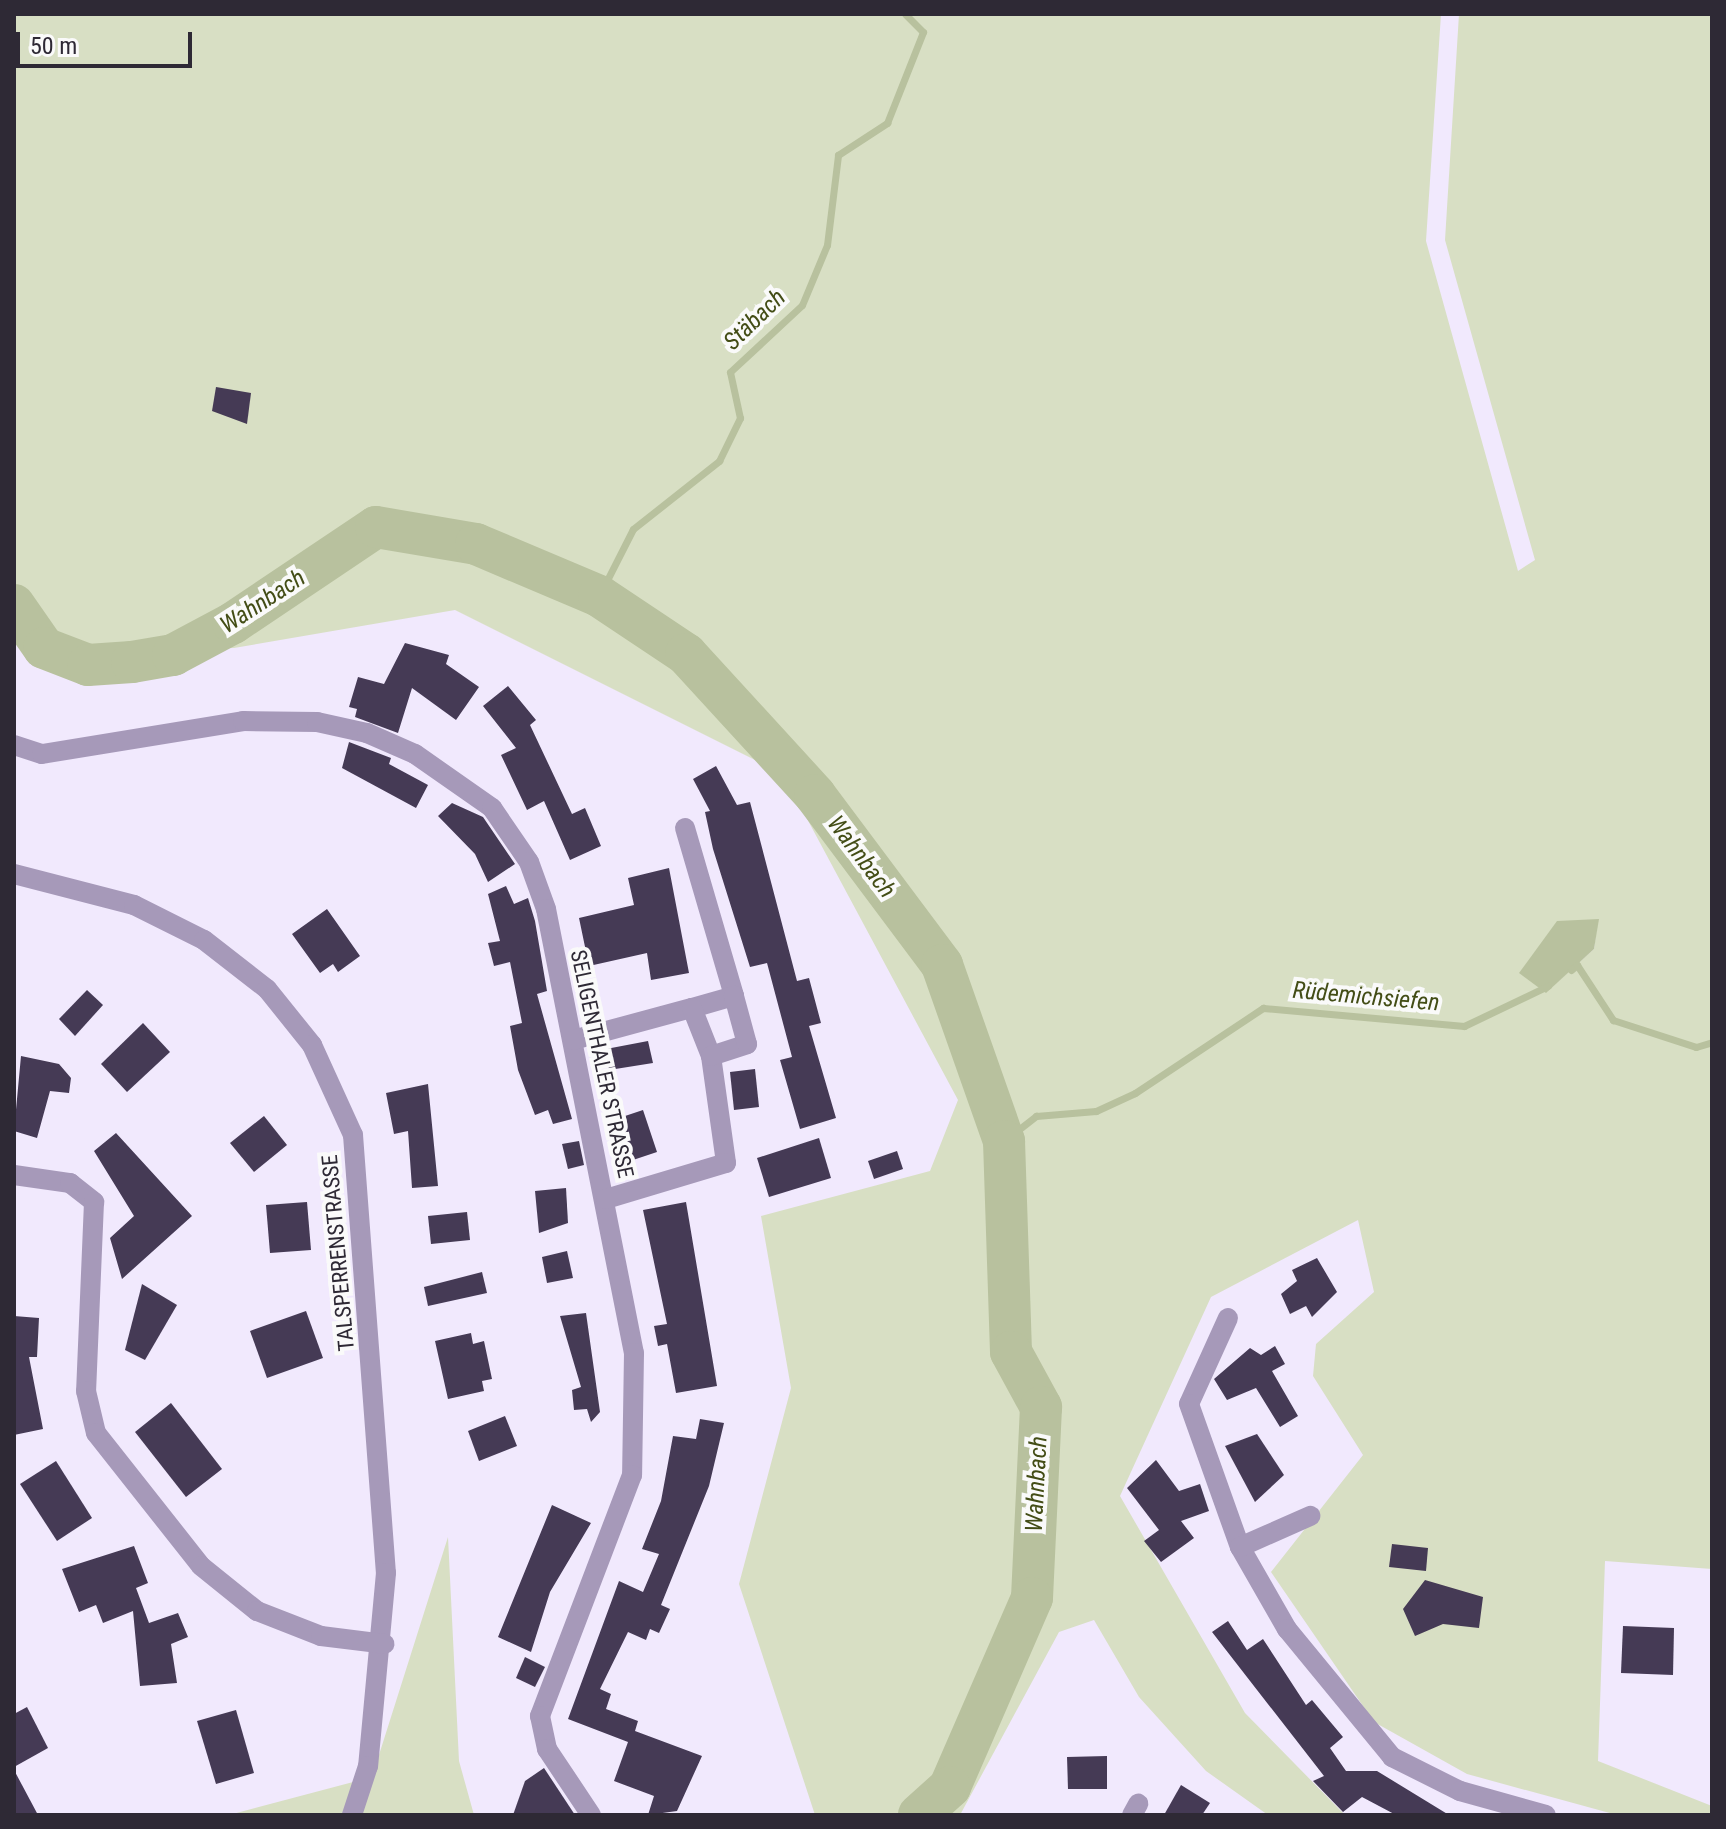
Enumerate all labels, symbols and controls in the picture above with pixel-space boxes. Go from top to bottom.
scale bar [20,16,196,66]
text: 50 m [30,32,77,60]
water label: Stäbach [718,284,792,356]
water label: Wahnbach [215,564,311,640]
water label: Wahnbach [821,810,901,904]
street label: SELIGENTHALER STRASSE [565,947,639,1181]
water label: Rüdemichsiefen [1291,976,1441,1018]
street label: TALSPERRENSTRASSE [316,1154,360,1352]
water label: Wahnbach [1020,1435,1054,1533]

